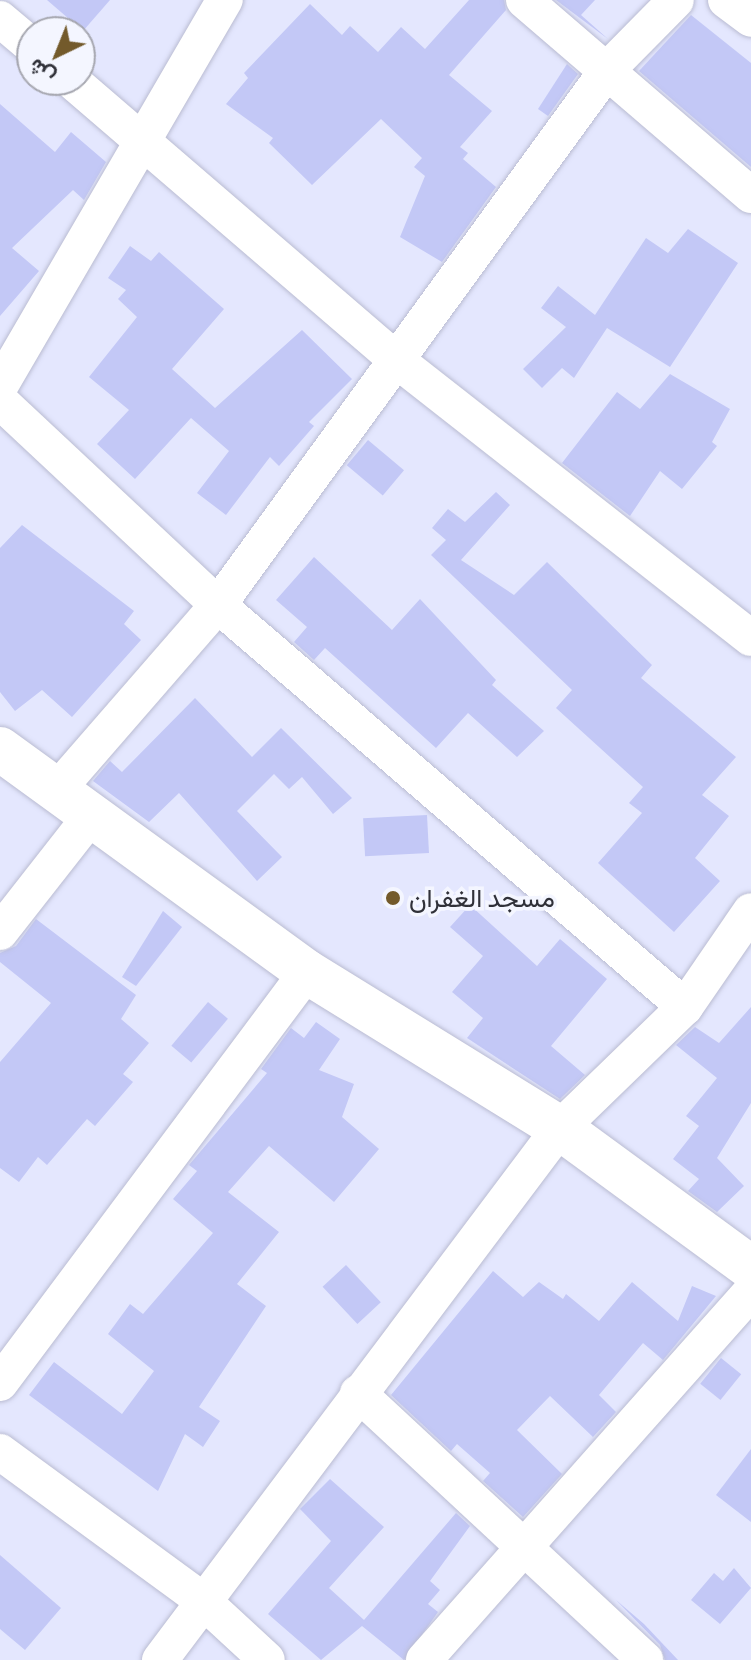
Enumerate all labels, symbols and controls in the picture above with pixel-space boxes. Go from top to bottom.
north arrow [16,16,96,96]
text: ش [21,52,61,92]
place label: مسجد الغفران [409,882,555,914]
marker: مسجد الغفران [384,889,402,907]

